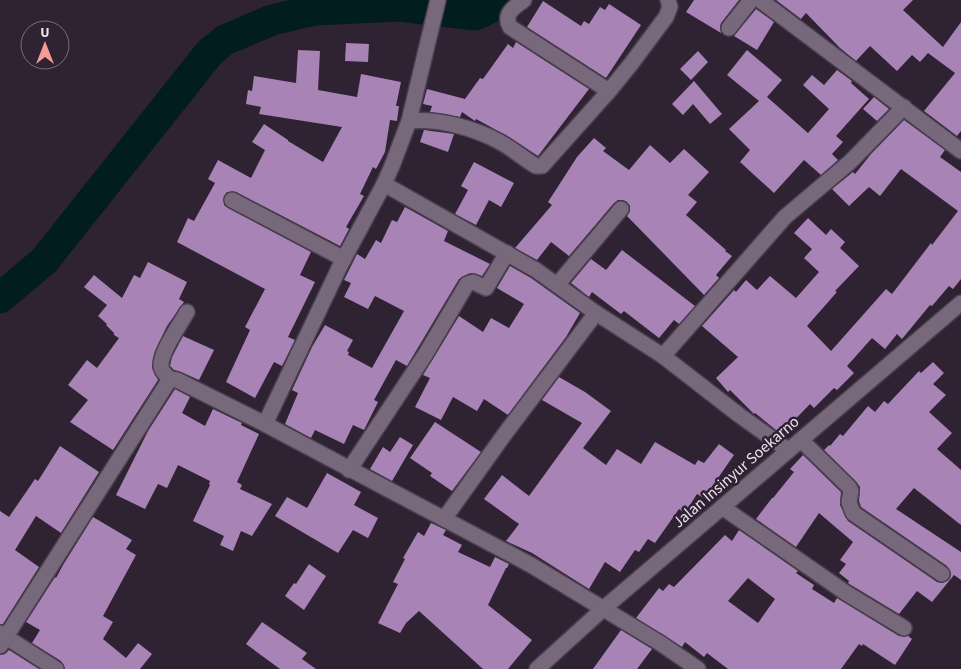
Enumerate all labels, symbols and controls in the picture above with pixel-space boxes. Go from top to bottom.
north arrow [20,20,70,70]
text: U [40,23,50,43]
street label: Jalan Insinyur Soekarno [668,411,804,533]

